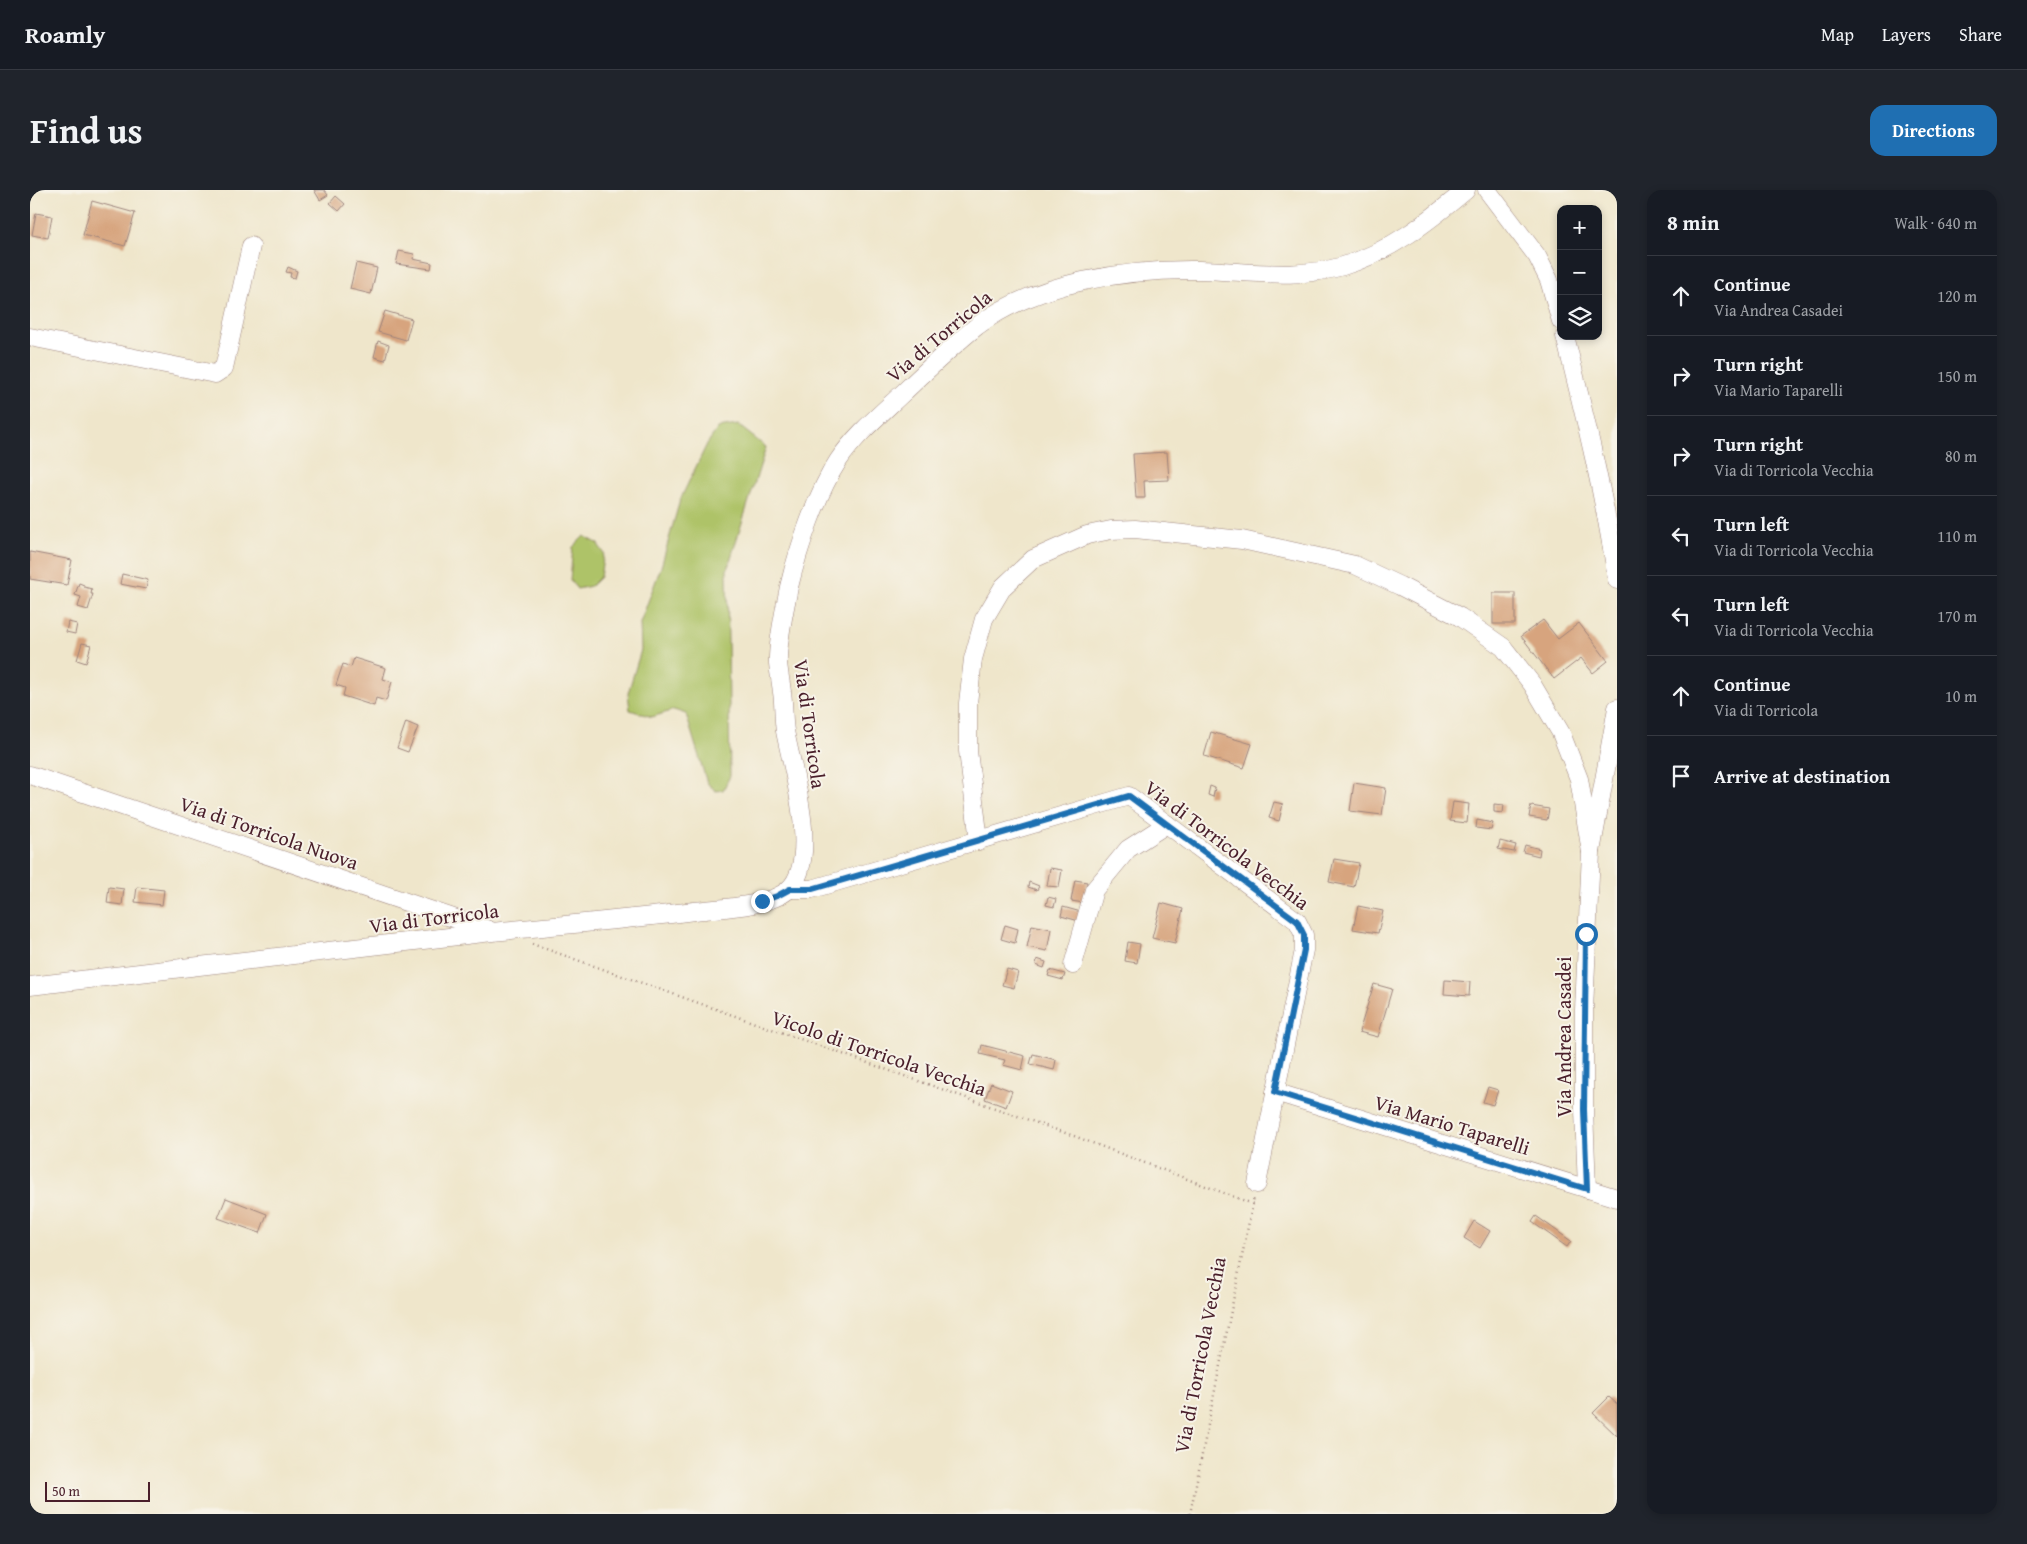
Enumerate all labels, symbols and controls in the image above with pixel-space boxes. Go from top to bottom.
text: Roamly [25,17,105,52]
text: Map [1821,21,1854,48]
text: Layers [1882,21,1931,48]
text: Share [1959,21,2002,48]
text: Find us [30,105,143,156]
button: Directions [1870,105,1997,156]
map controls [1557,205,1602,340]
button: + [1557,205,1602,250]
text: 8 min [1667,207,1719,238]
text: Walk · 640 m [1894,211,1977,235]
button: − [1557,250,1602,295]
text: Continue [1714,270,1791,298]
street label: Via di Torricola [880,282,998,389]
icon: ahead [1667,282,1695,310]
text: 120 m [1937,284,1977,308]
button: layers [1557,295,1602,340]
text: Via Andrea Casadei [1714,298,1843,322]
text: Turn right [1714,350,1803,378]
icon: right [1667,362,1695,390]
text: 150 m [1937,364,1977,388]
text: Via Mario Taparelli [1714,378,1843,402]
text: Turn right [1714,430,1803,458]
icon: right [1667,442,1695,470]
text: 80 m [1945,444,1977,468]
text: Via di Torricola Vecchia [1714,458,1874,482]
text: Turn left [1714,510,1789,538]
icon: left [1667,522,1695,550]
text: 110 m [1937,524,1977,548]
text: Via di Torricola Vecchia [1714,538,1874,562]
text: Turn left [1714,590,1789,618]
icon: left [1667,602,1695,630]
text: 170 m [1937,604,1977,628]
text: Via di Torricola Vecchia [1714,618,1874,642]
street label: Via di Torricola [787,657,834,791]
text: Continue [1714,670,1791,698]
icon: ahead [1667,682,1695,710]
text: 10 m [1945,684,1977,708]
text: Via di Torricola [1714,698,1818,722]
icon: arrive [1667,762,1695,790]
text: Arrive at destination [1714,762,1890,790]
street label: Via di Torricola Vecchia [1139,773,1316,917]
street label: Via di Torricola Nuova [176,788,363,877]
route end [751,890,774,913]
street label: Via di Torricola [368,895,501,940]
route start [1575,923,1598,946]
street label: Via Andrea Casadei [1549,956,1578,1118]
street label: Vicolo di Torricola Vecchia [768,1002,991,1103]
street label: Via Mario Taparelli [1371,1087,1534,1162]
street label: Via di Torricola Vecchia [1166,1254,1233,1456]
scale bar [45,1479,150,1502]
text: 50 m [52,1481,80,1501]

